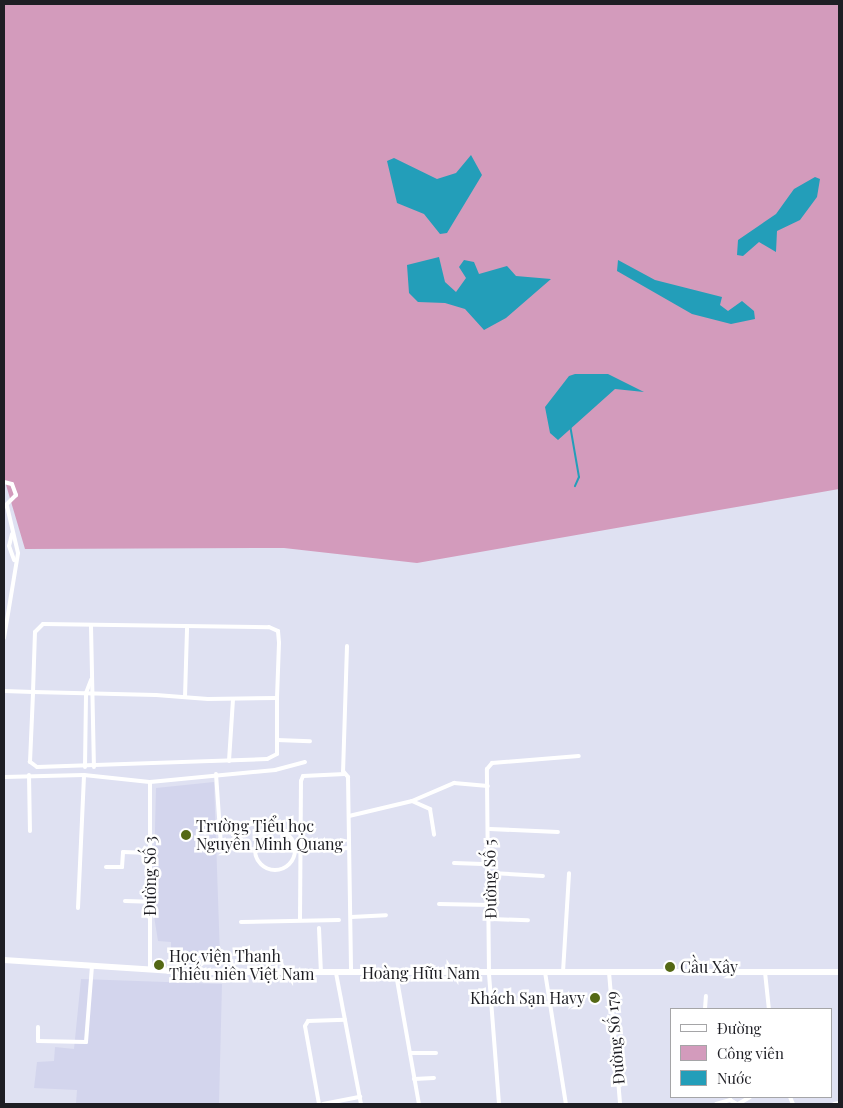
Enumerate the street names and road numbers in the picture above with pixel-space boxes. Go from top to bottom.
street label: Đường Số 3 [140,836,160,916]
street label: Đường Số 5 [480,839,500,919]
street label: Hoàng Hữu Nam [362,963,480,983]
street label: Đường Số 179 [601,991,629,1085]

